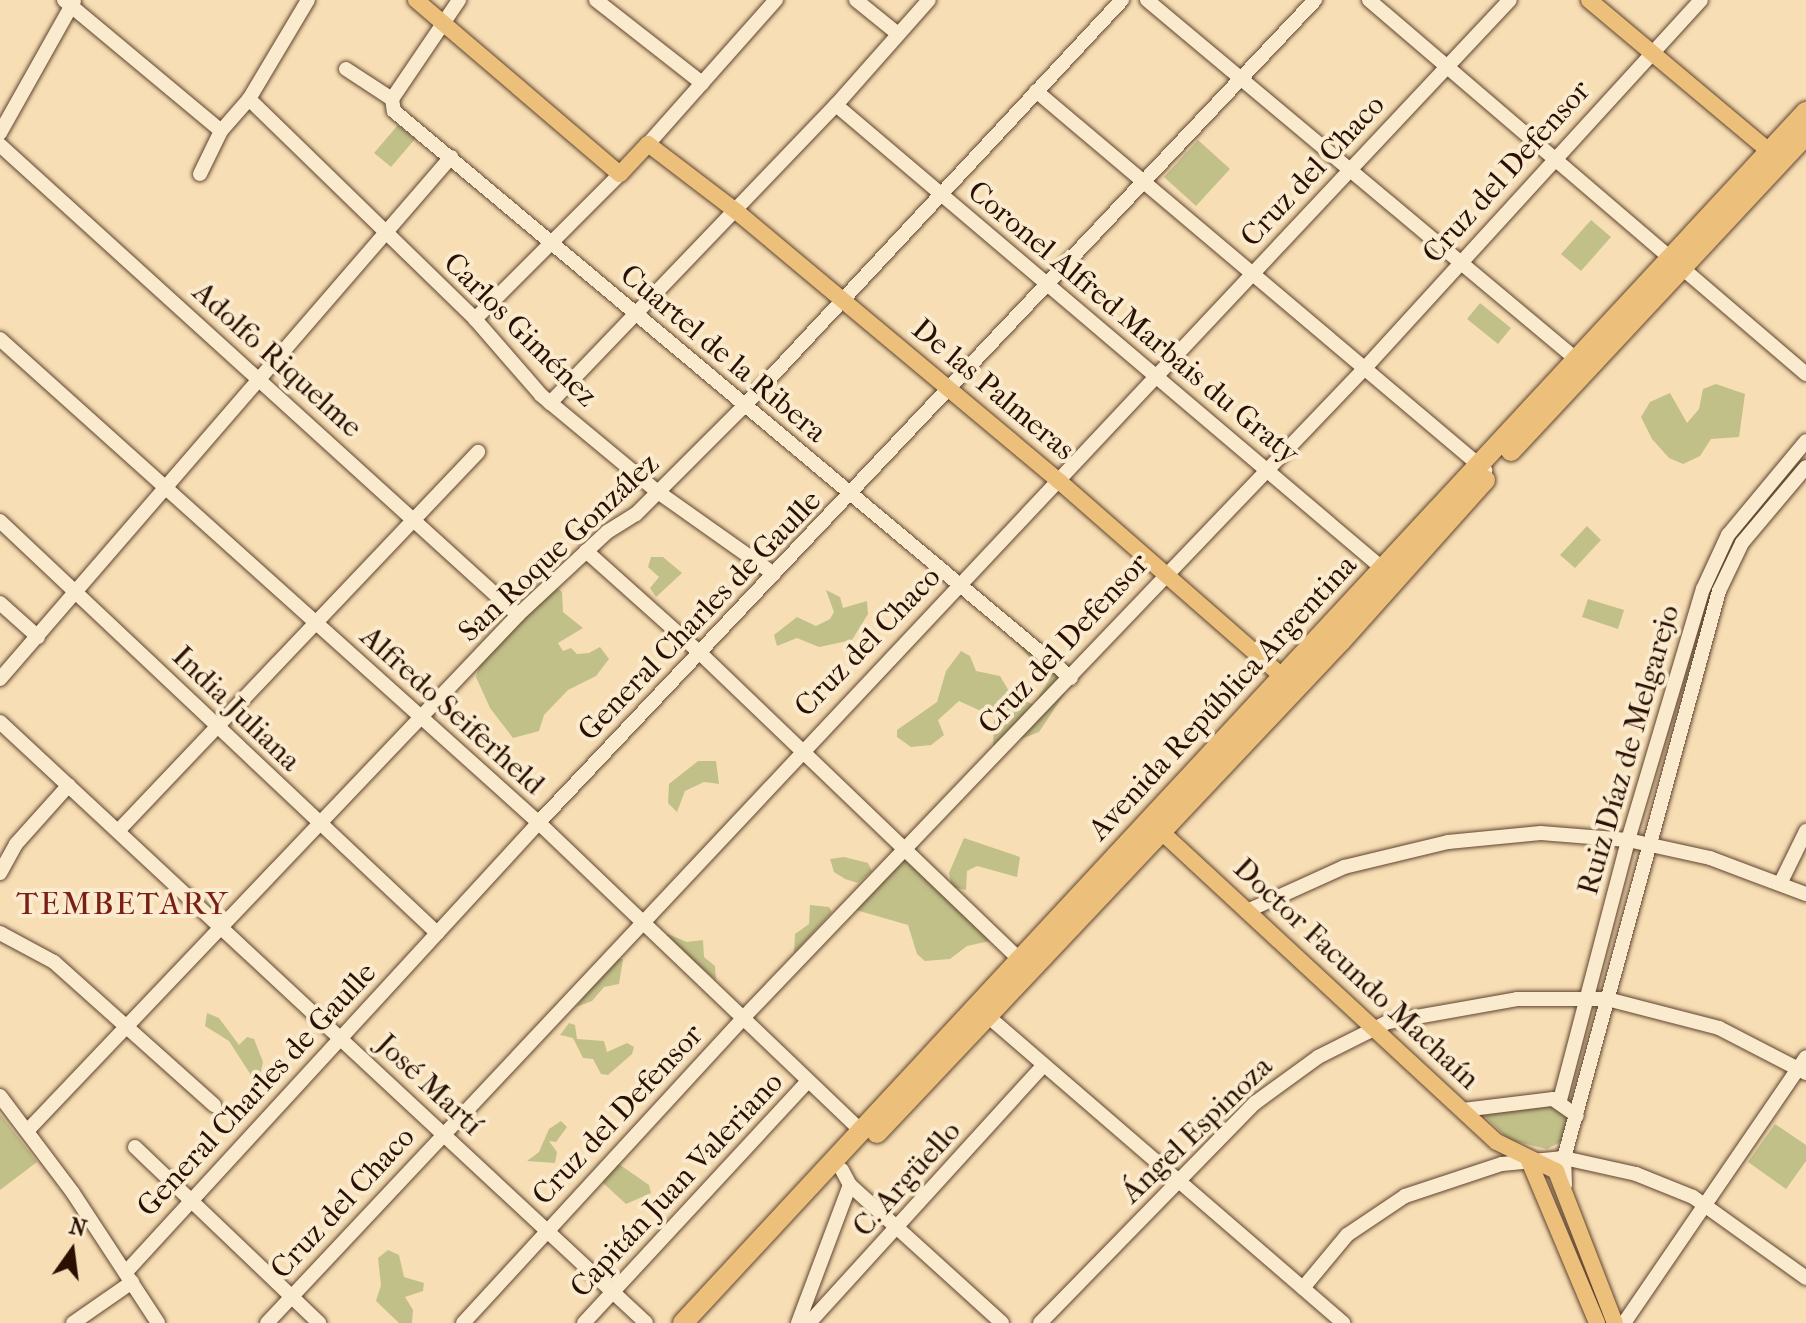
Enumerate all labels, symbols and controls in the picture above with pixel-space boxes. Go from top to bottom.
street label: Cruz del Defensor [1415,73,1599,271]
street label: Cruz del Chaco [1233,88,1393,254]
street label: Coronel Alfred Marbais du Graty [960,174,1306,472]
street label: Carlos Giménez [436,246,604,414]
street label: Cuartel de la Ribera [613,257,833,451]
street label: Adolfo Riquelme [185,275,369,445]
street label: De las Palmeras [904,312,1082,468]
street label: San Roque González [451,446,667,650]
street label: General Charles de Gaulle [571,483,829,749]
street label: Cruz del Defensor [971,546,1157,742]
street label: Avenida República Argentina [1081,548,1365,848]
street label: Cruz del Chaco [787,559,949,725]
street label: Ruiz Díaz de Melgarejo [1570,601,1688,899]
street label: Alfredo Seiferheld [353,619,551,803]
street label: India Juliana [164,639,308,779]
street label: Doctor Facundo Machaín [1226,851,1486,1097]
district label: TEMBETARY [16,885,230,923]
street label: General Charles de Gaulle [130,955,384,1225]
street label: Cruz del Defensor [525,1017,711,1213]
street label: José Martí [368,1027,490,1143]
street label: Ángel Espinoza [1114,1049,1280,1211]
street label: Capitán Juan Valeriano [563,1065,791,1305]
street label: C. Argüello [845,1113,969,1245]
street label: Cruz del Chaco [263,1120,423,1286]
north arrow [32,1211,112,1291]
text: N [67,1213,89,1242]

